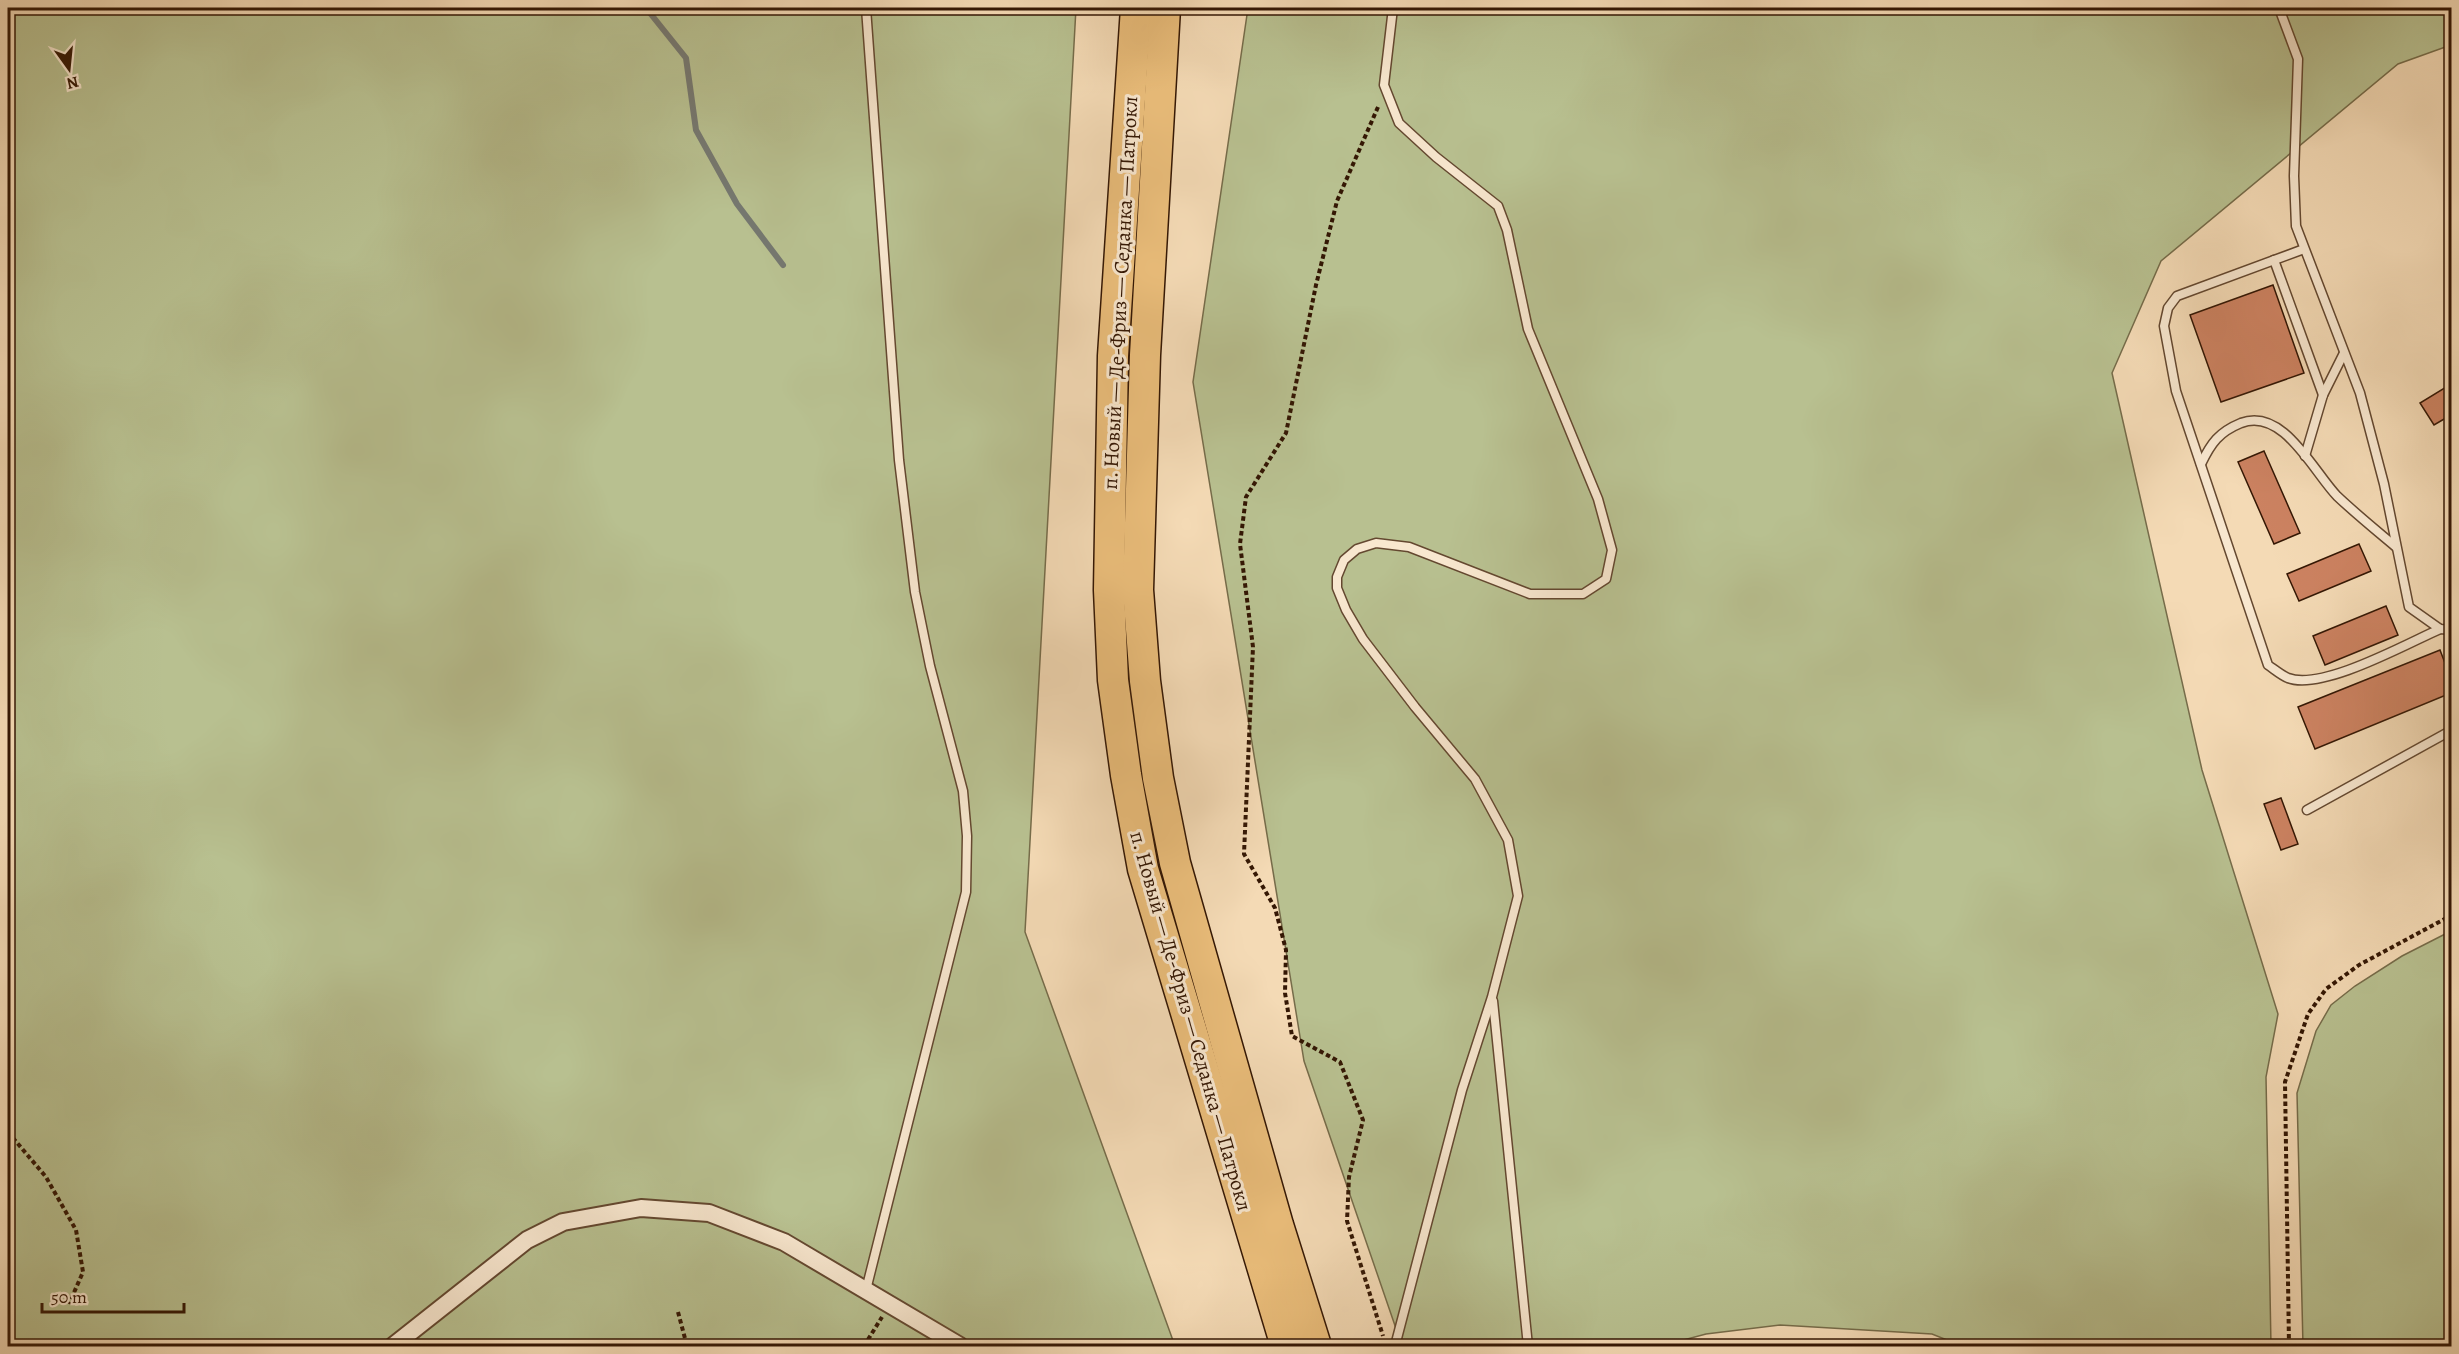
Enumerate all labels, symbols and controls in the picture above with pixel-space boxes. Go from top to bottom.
north arrow [39,39,99,99]
text: N [64,70,81,95]
street label: п. Новый — Де-Фриз — Седанка — Патрокл [1096,96,1144,490]
street label: п. Новый — Де-Фриз — Седанка — Патрокл [1123,828,1259,1214]
scale bar [42,1276,184,1314]
text: 50 m [51,1285,87,1309]

